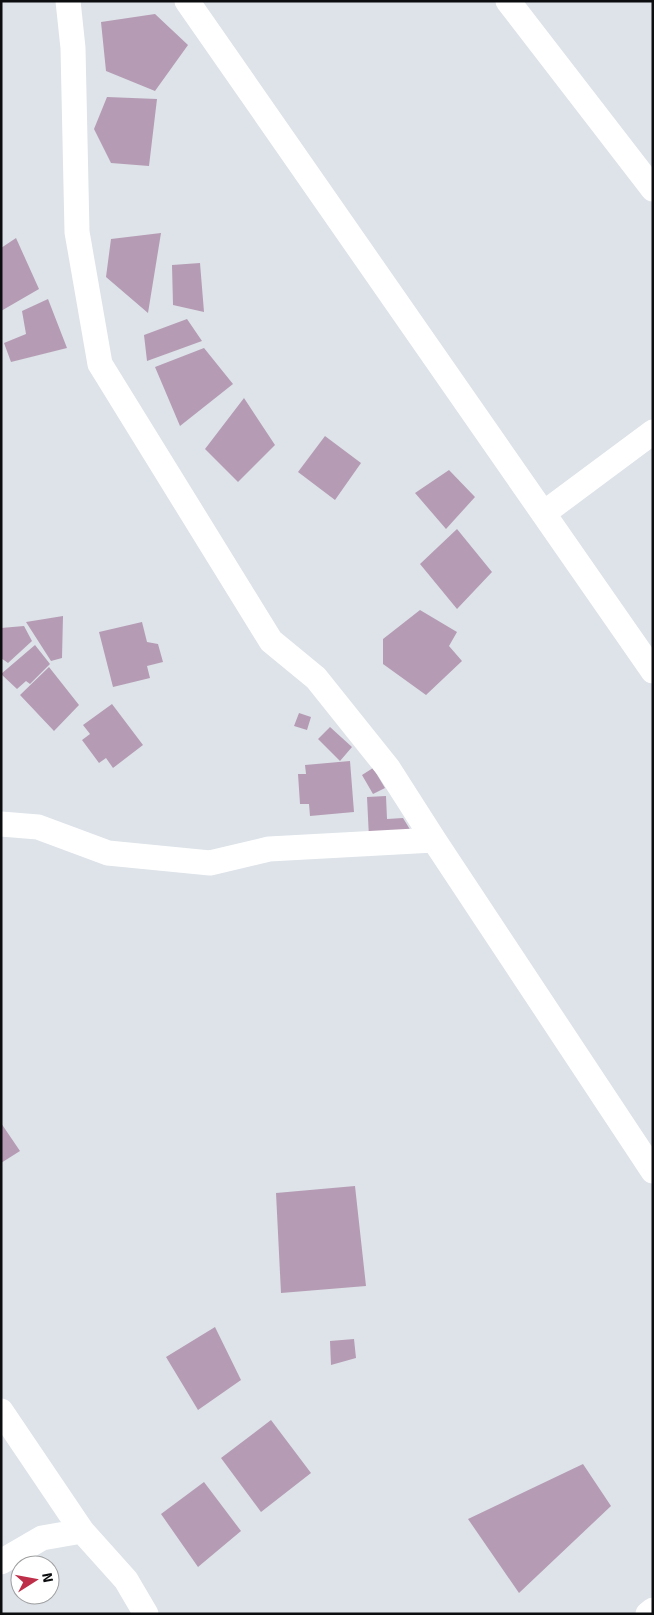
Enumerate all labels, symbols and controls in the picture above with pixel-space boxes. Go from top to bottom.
north arrow [10,1555,60,1605]
text: N [38,1571,57,1584]

